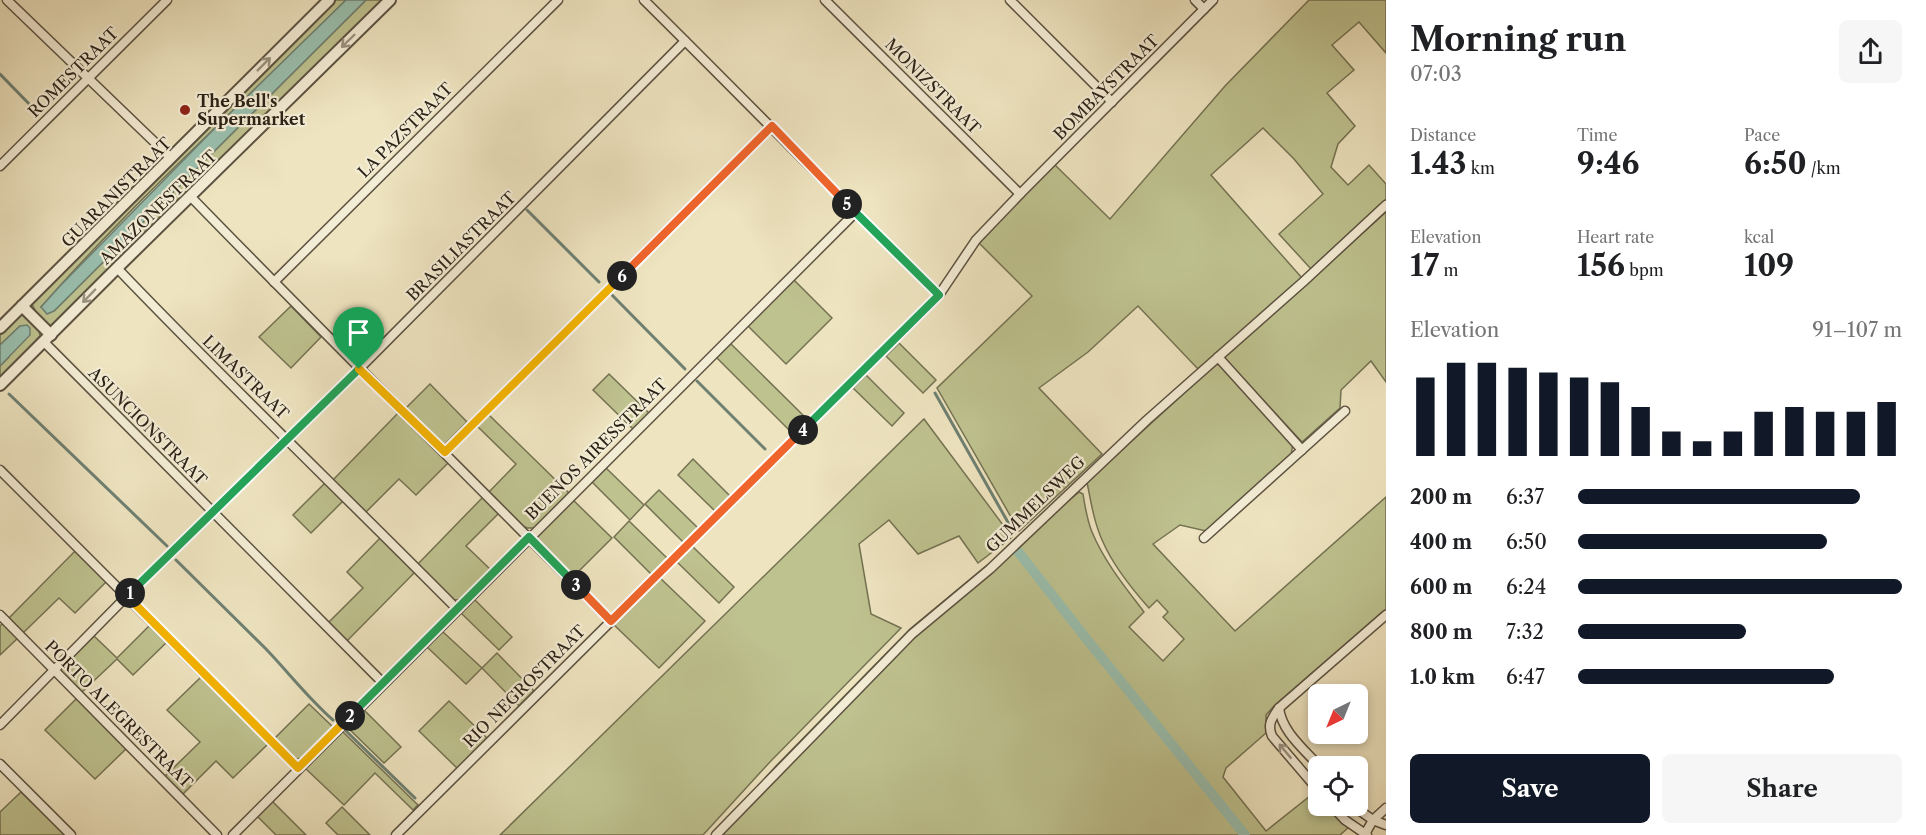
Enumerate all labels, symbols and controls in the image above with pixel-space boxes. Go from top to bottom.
text: Morning run [1410,19,1626,60]
button: share [1839,20,1902,83]
street label: ROMESTRAAT [24,23,122,121]
street label: BOMBAYSTRAAT [1049,30,1163,144]
one-way arrow [341,34,356,49]
street label: MONIZSTRAAT [881,34,985,138]
one-way arrow [257,57,272,72]
text: 07:03 [1410,62,1462,86]
street label: LA PAZSTRAAT [353,78,457,182]
place label: The Bell's Supermarket [197,91,306,129]
marker: The Bell's Supermarket [178,103,192,117]
text: Distance [1410,125,1476,145]
text: Time [1577,125,1617,145]
text: Pace [1744,125,1780,145]
street label: GUARANISTRAAT [57,133,175,251]
text: 1.43 [1410,145,1467,182]
text: 9:46 [1577,145,1640,182]
text: 6:50 [1744,145,1807,182]
street label: AMAZONESTRAAT [94,146,221,269]
text: km [1467,158,1495,178]
text: /km [1807,158,1841,178]
street label: BRASILIASTRAAT [402,187,520,305]
pin: 5 [832,189,862,219]
text: 5 [843,194,851,214]
text: Elevation [1410,227,1481,247]
text: Heart rate [1577,227,1654,247]
text: kcal [1744,227,1774,247]
text: 17 [1410,247,1439,284]
text: 156 [1577,247,1625,284]
text: 109 [1744,247,1794,284]
text: m [1439,260,1458,280]
text: bpm [1625,260,1664,280]
pin: 6 [607,261,637,291]
text: 6 [617,266,627,286]
one-way arrow [82,288,97,303]
pin [333,307,384,369]
icon: arrive [342,316,375,349]
text: Elevation [1410,318,1499,342]
text: 91–107 m [1812,318,1902,342]
street label: LIMASTRAAT [199,331,293,423]
street label: ASUNCIONSTRAAT [84,362,211,489]
street label: BUENOS AIRESSTRAAT [521,374,671,524]
pin: 4 [788,415,818,445]
text: 4 [798,420,808,440]
street label: GUMMELSWEG [981,452,1089,556]
text: 200 m [1410,485,1472,509]
text: 6:37 [1506,485,1544,509]
text: 400 m [1410,530,1472,554]
text: 6:50 [1506,530,1547,554]
pin: 3 [561,570,591,600]
text: 3 [571,575,581,595]
text: 600 m [1410,575,1472,599]
text: 6:24 [1506,575,1546,599]
pin: 1 [115,578,145,608]
text: 1 [126,583,134,603]
text: 800 m [1410,620,1473,644]
text: 7:32 [1506,620,1544,644]
street label: RIO NEGROSTRAAT [459,621,589,751]
street label: PORTO ALEGRESTRAAT [41,636,197,792]
text: 1.0 km [1410,665,1475,689]
text: 6:47 [1506,665,1545,689]
north arrow [1308,684,1368,744]
map controls [1308,684,1368,816]
pin: 2 [335,701,365,731]
text: 2 [345,706,355,726]
one-way arrow [1279,743,1292,759]
button: Save [1410,754,1650,823]
button: Share [1662,754,1902,823]
button: locate [1308,756,1368,816]

